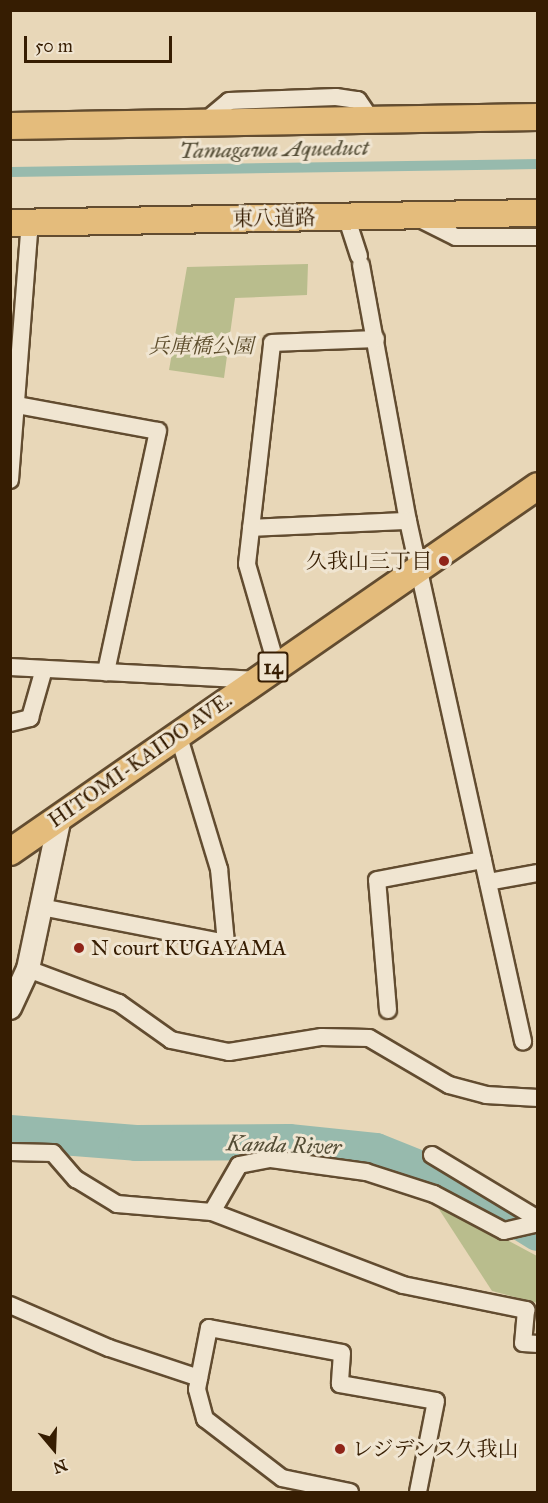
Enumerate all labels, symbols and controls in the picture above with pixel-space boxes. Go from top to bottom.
scale bar [27,24,176,62]
text: 50 m [35,35,73,57]
water label: Tamagawa Aqueduct [179,134,369,164]
street label: 東八道路 [232,205,316,231]
park label: 兵庫橋公園 [149,333,253,359]
place label: 久我山三丁目 [306,548,432,574]
marker: 久我山三丁目 [437,554,451,568]
road number: 14 [256,650,290,684]
street label: HITOMI-KAIDO AVE. [43,687,237,833]
place label: N court KUGAYAMA [91,935,287,961]
marker: N court KUGAYAMA [72,941,86,955]
water label: Kanda River [226,1130,342,1160]
north arrow [24,1419,84,1479]
place label: レジデンス久我山 [352,1436,520,1462]
marker: レジデンス久我山 [333,1442,347,1456]
text: N [51,1455,70,1478]

